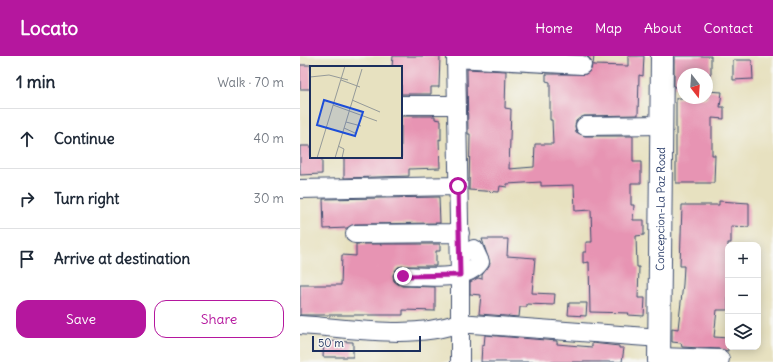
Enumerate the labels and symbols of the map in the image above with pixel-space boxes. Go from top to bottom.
inset map [310,66,402,158]
north arrow [677,68,713,104]
street label: Concepcion-La Paz Road [653,147,668,271]
route start [449,177,467,195]
route end [394,267,412,285]
scale bar [312,334,421,353]

